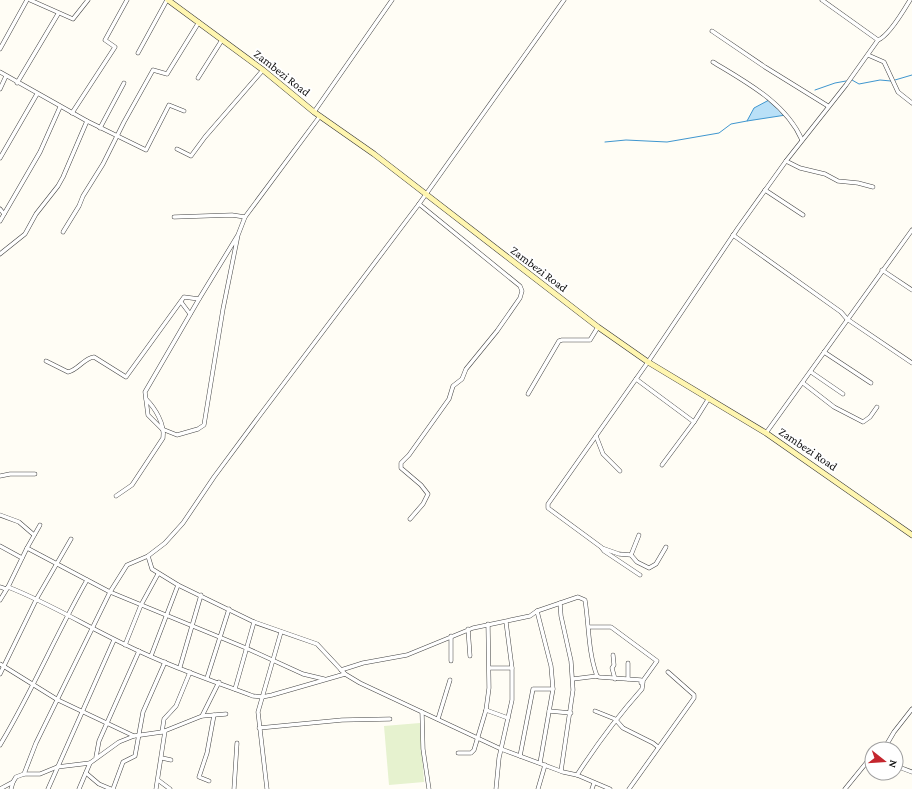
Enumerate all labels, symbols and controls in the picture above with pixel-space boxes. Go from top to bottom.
street label: Zambezi Road [251,47,314,100]
street label: Zambezi Road [508,243,571,295]
street label: Zambezi Road [776,424,841,474]
north arrow [864,741,904,781]
text: N [887,759,900,770]

